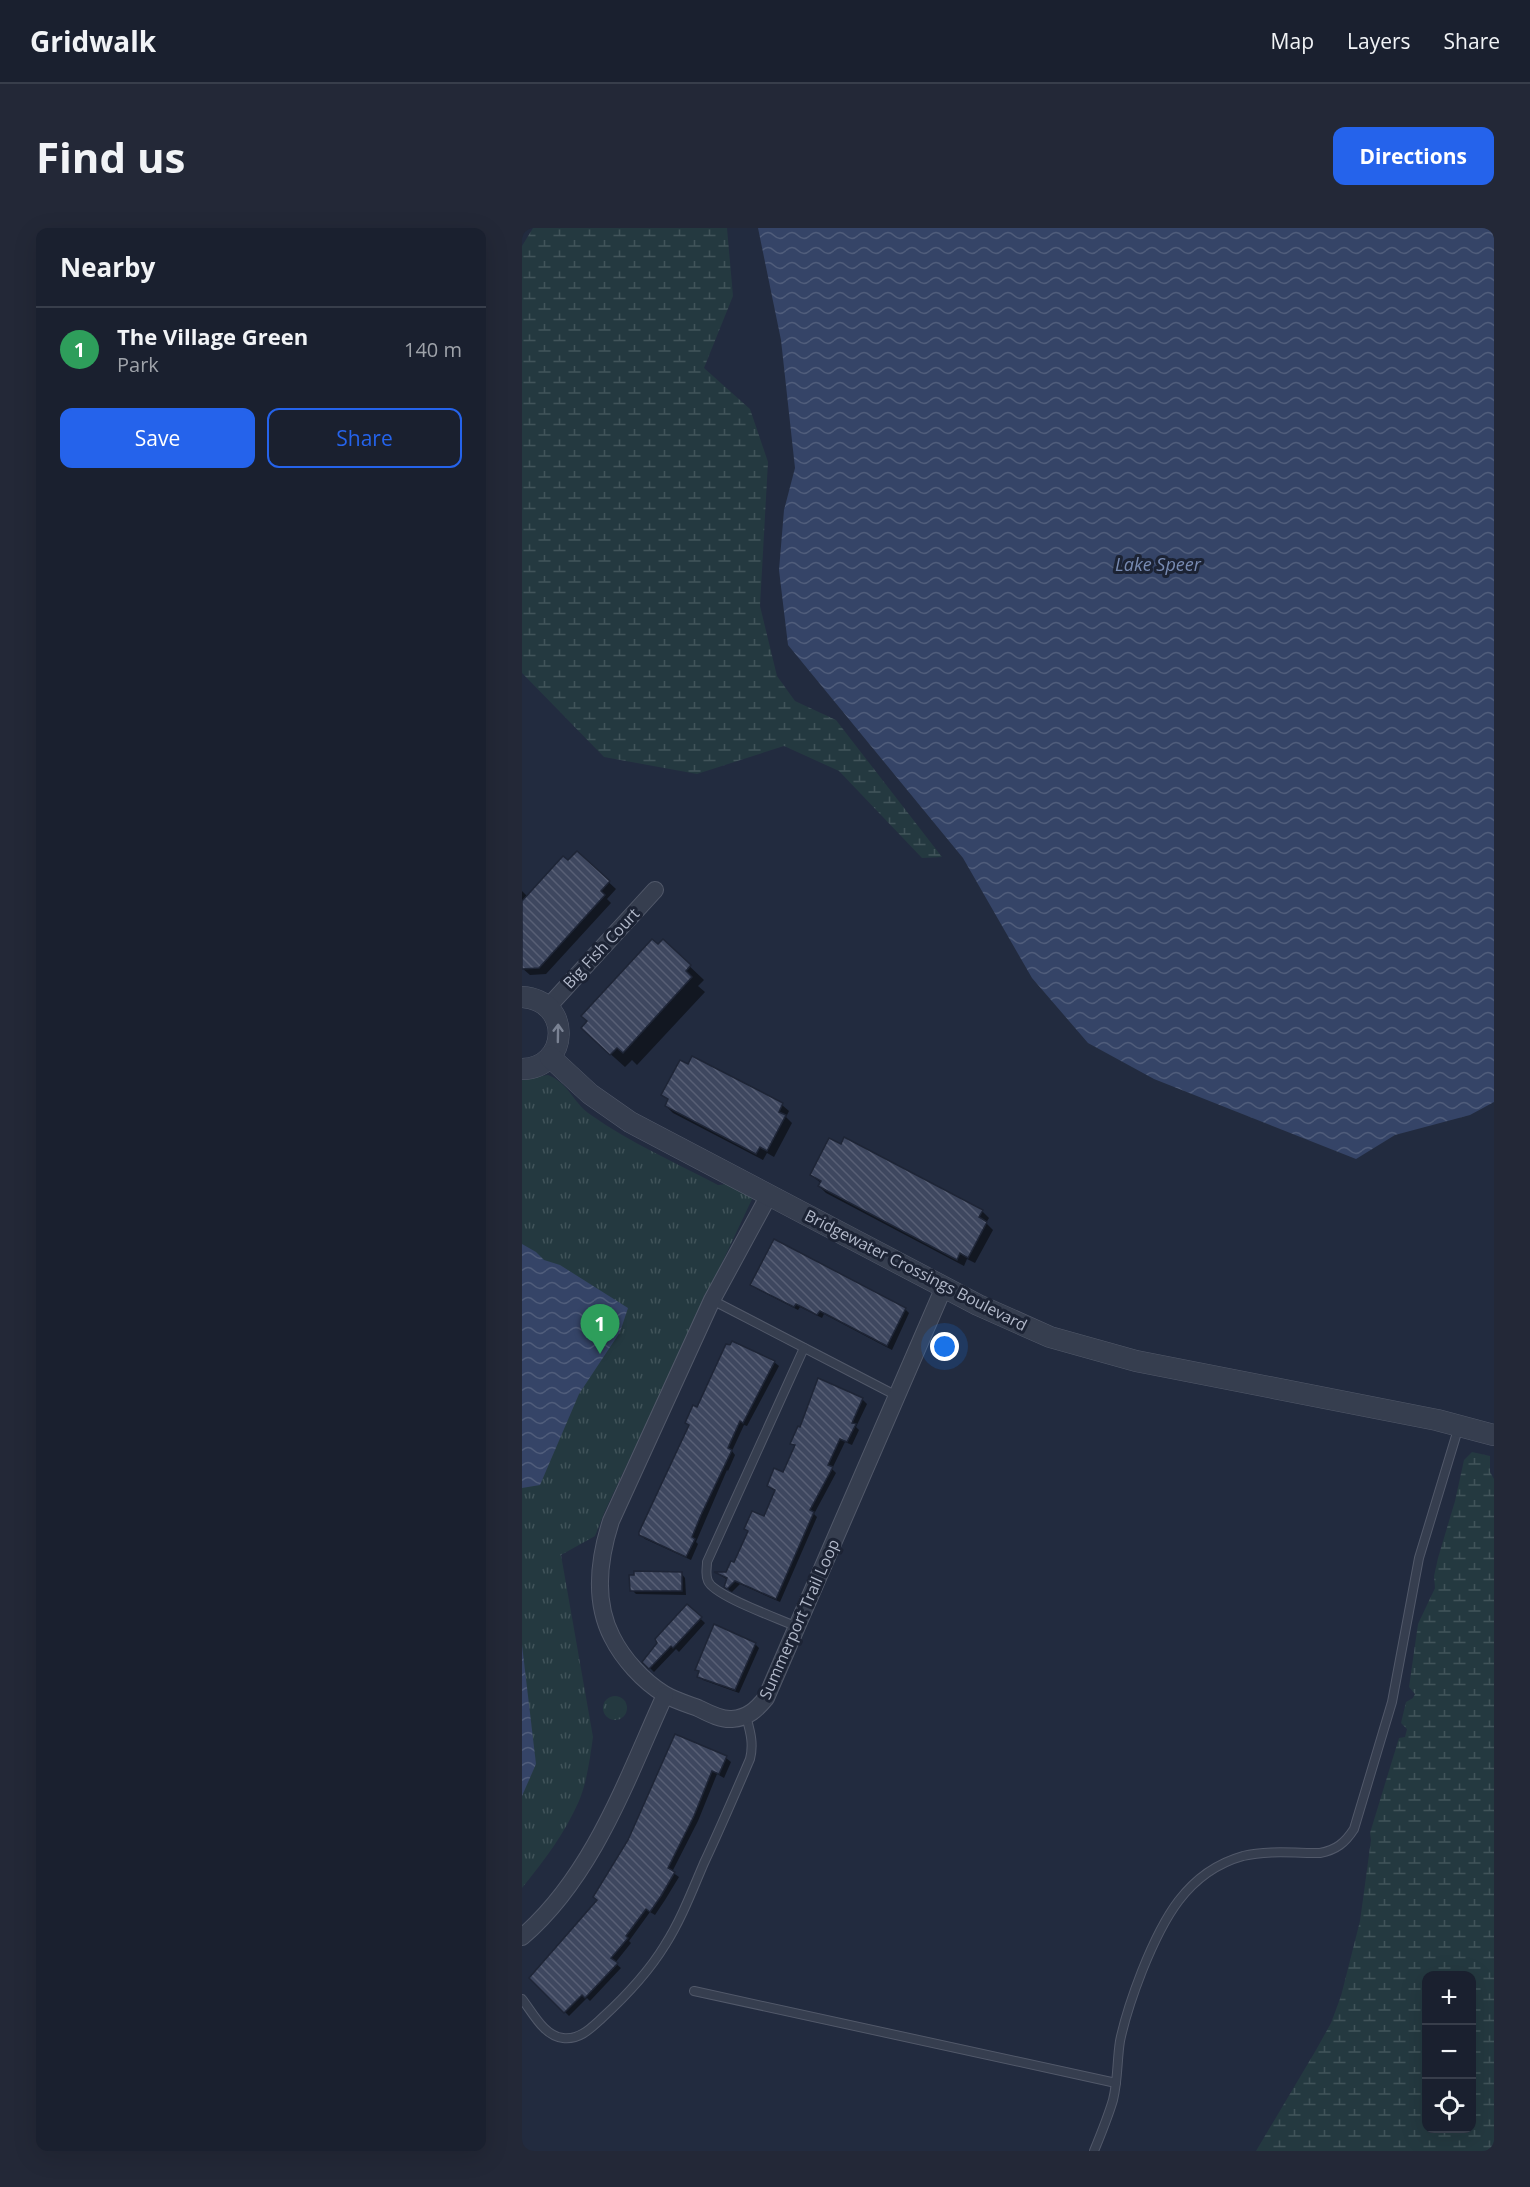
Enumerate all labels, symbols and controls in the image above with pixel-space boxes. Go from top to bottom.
text: Gridwalk [30,22,156,60]
text: Map [1271,27,1314,55]
text: Layers [1347,27,1411,55]
text: Share [1444,27,1500,55]
button: Directions [1333,127,1494,185]
text: Find us [36,128,185,185]
text: Nearby [60,249,155,285]
text: The Village Green [117,321,308,351]
text: 1 [74,336,85,363]
text: 140 m [404,336,462,363]
text: Park [117,351,159,378]
button: Save [60,408,255,468]
button: Share [267,408,462,468]
water label: Lake Speer [1115,552,1202,576]
street label: Big Fish Court [558,903,644,993]
one-way arrow [552,1024,563,1043]
street label: Bridgewater Crossings Boulevard [801,1204,1031,1336]
pin: 1 [580,1304,620,1354]
your location [930,1332,959,1361]
street label: Summerport Trail Loop [754,1535,844,1703]
map controls [1422,1971,1476,2133]
button: + [1422,1971,1476,2025]
button: − [1422,2025,1476,2079]
button: locate [1422,2079,1476,2133]

